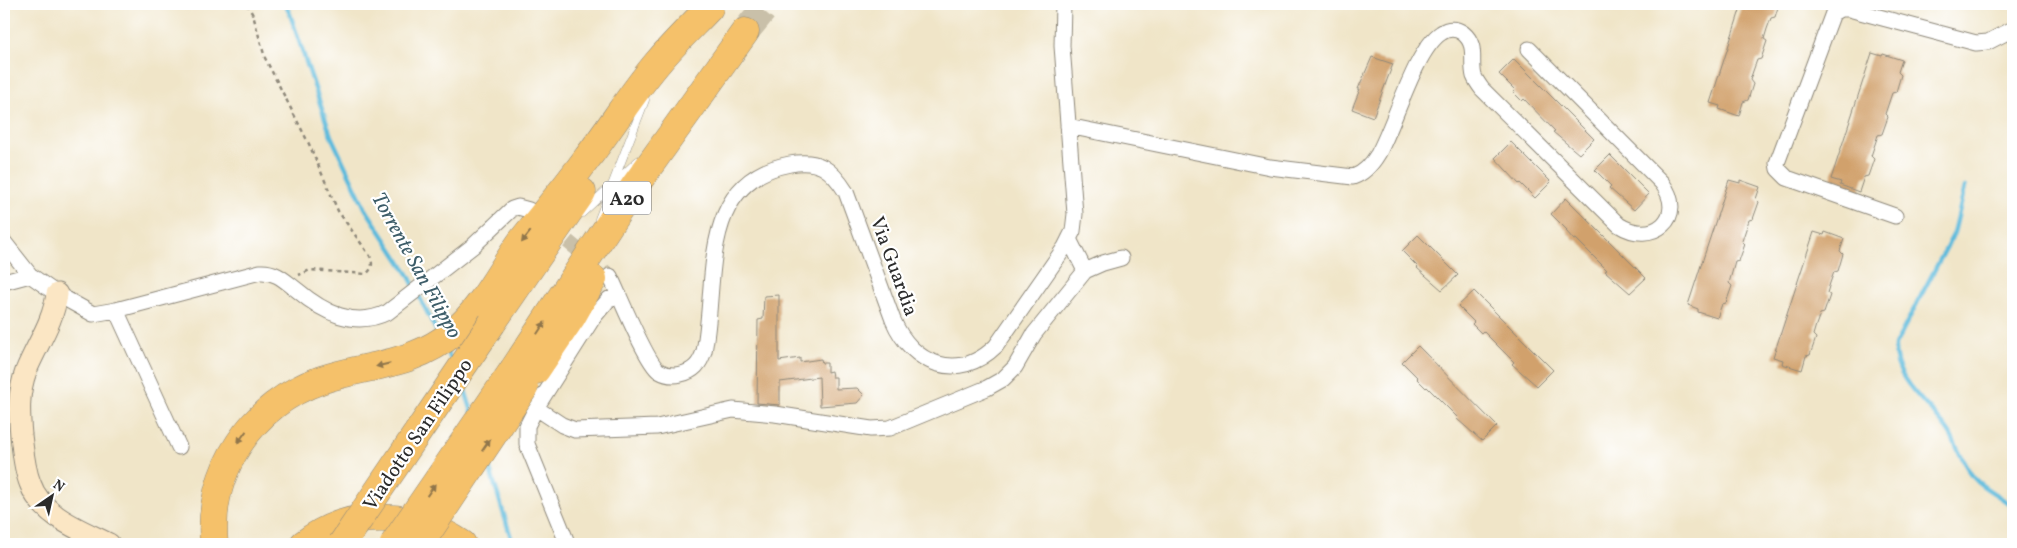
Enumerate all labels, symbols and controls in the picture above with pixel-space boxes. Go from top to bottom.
road number: A20 [603,182,651,214]
water label: Torrente San Filippo [364,188,468,344]
street label: Via Guardia [862,213,924,320]
one-way arrow [521,230,531,243]
one-way arrow [536,322,546,335]
street label: Viadotto San Filippo [357,353,480,517]
one-way arrow [375,361,390,369]
one-way arrow [237,430,248,443]
one-way arrow [481,439,491,452]
north arrow [28,470,78,520]
text: N [49,476,68,497]
one-way arrow [427,483,436,496]

